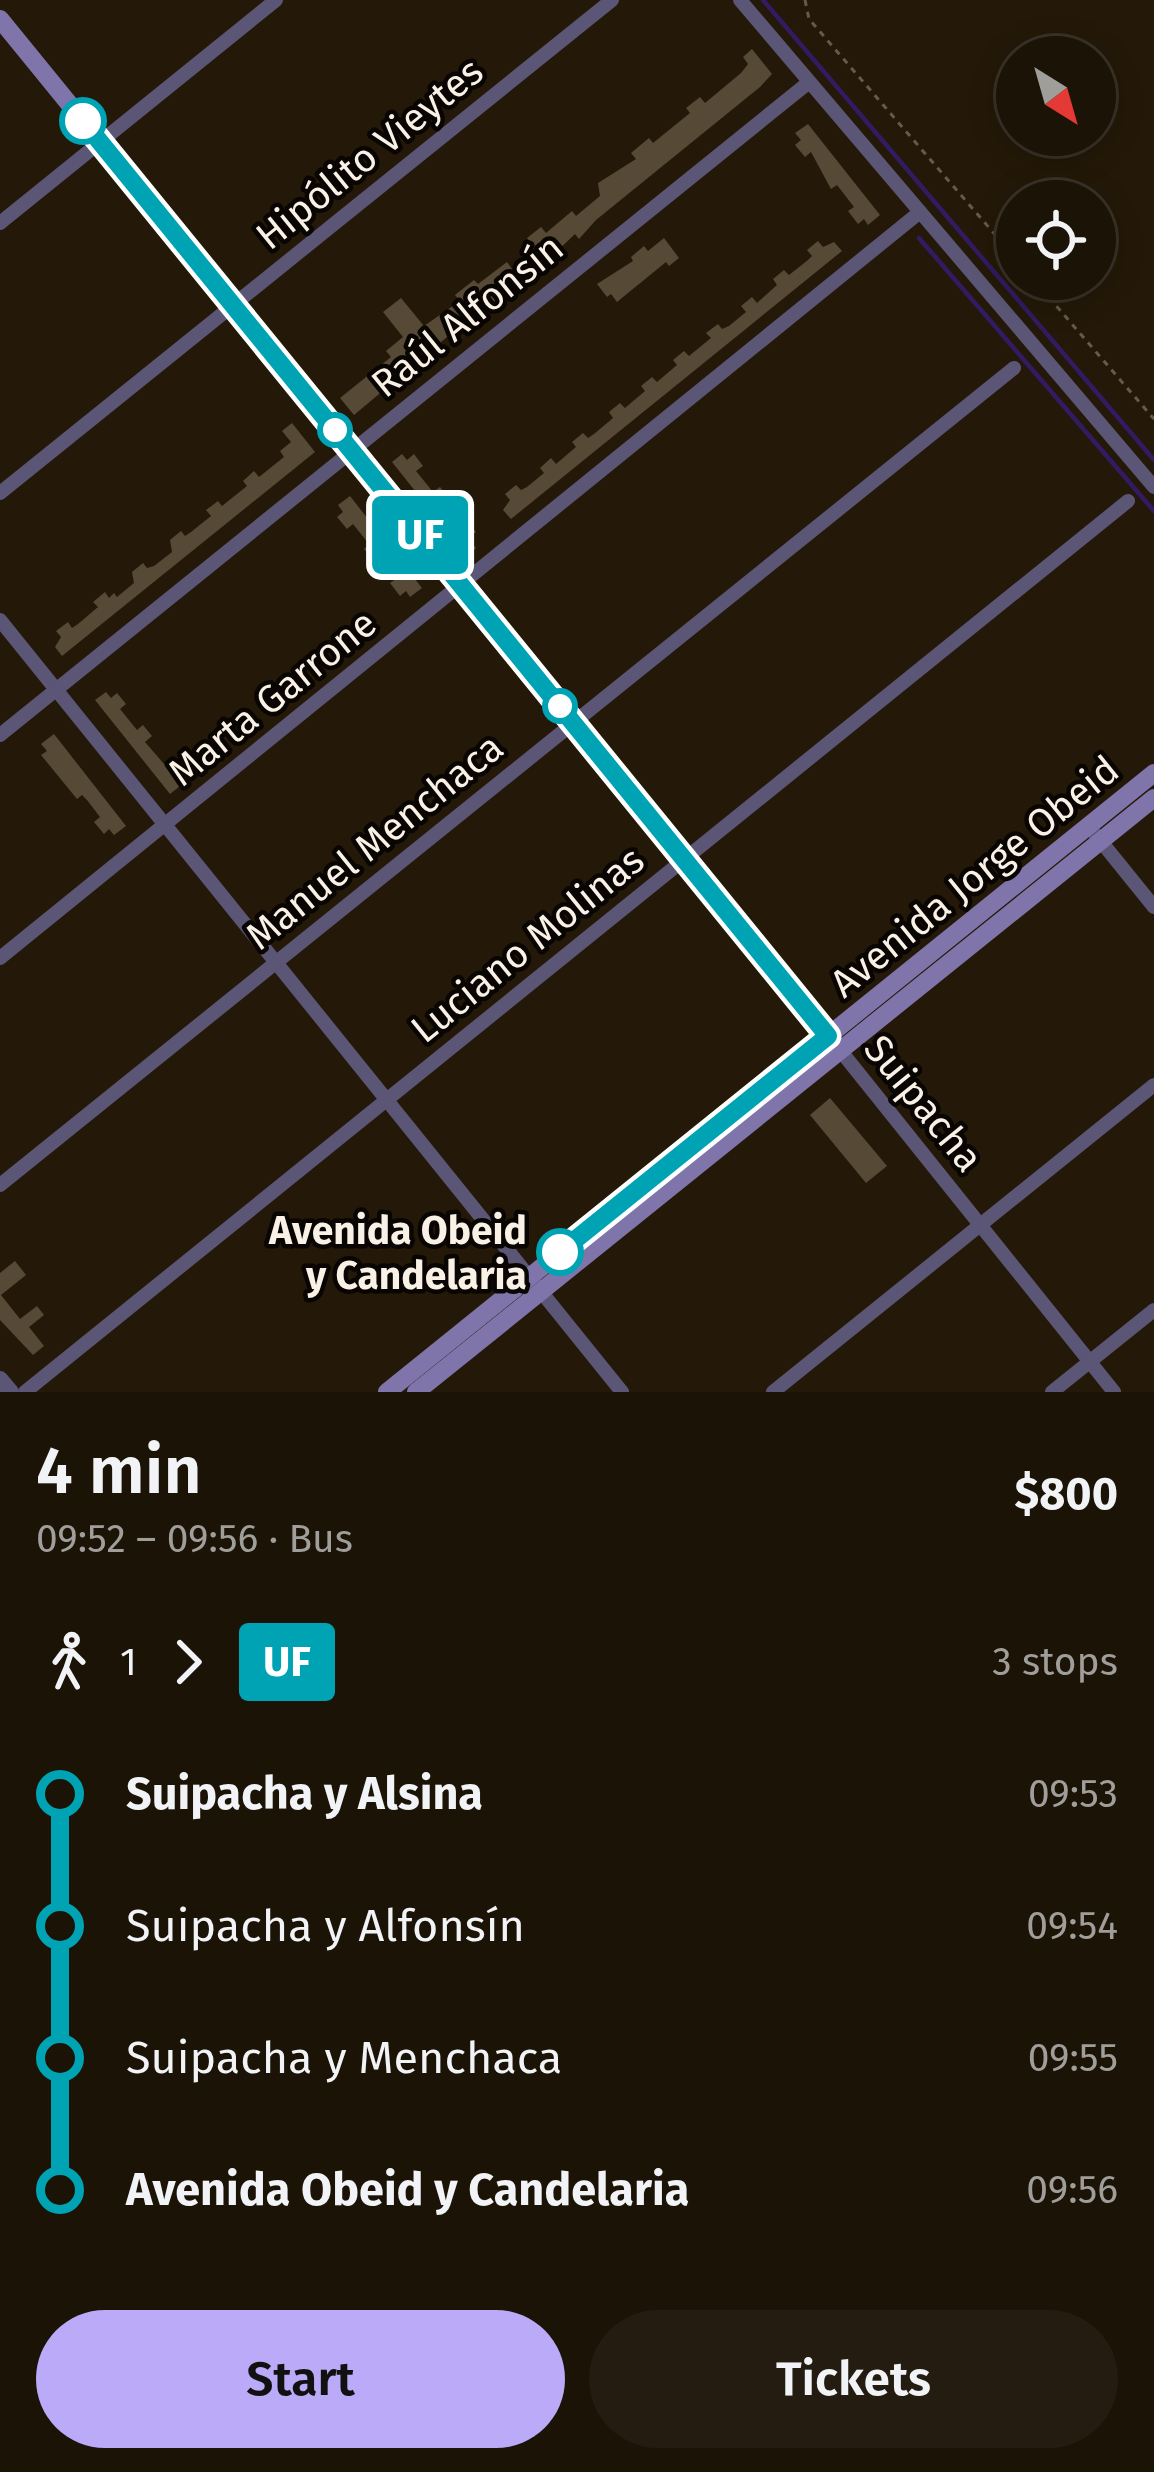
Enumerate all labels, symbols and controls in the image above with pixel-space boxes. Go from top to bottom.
north arrow [996,36,1116,156]
map controls [996,36,1116,300]
street label: Hipólito Vieytes [247,48,492,259]
unlabelled marker [61,99,105,143]
button: locate [996,180,1116,300]
street label: Raúl Alfonsín [363,225,573,407]
unlabelled marker [319,414,351,446]
line badge: UF [366,496,474,574]
text: UF [396,510,444,560]
street label: Marta Garrone [160,600,386,795]
unlabelled marker [544,690,576,722]
street label: Manuel Menchaca [237,724,512,959]
street label: Avenida Jorge Obeid [821,746,1128,1007]
street label: Luciano Molinas [402,837,653,1053]
street label: Suipacha [854,1026,992,1181]
place label: Avenida Obeid y Candelaria [268,1208,527,1299]
marker: Avenida Obeid y Candelaria [538,1230,582,1274]
text: 4 min [36,1431,202,1510]
text: $800 [1014,1467,1118,1521]
text: 09:52 – 09:56 · Bus [36,1516,353,1562]
icon: walk [36,1629,102,1695]
icon: forward [155,1629,221,1695]
text: UF [263,1637,311,1687]
text: 1 [120,1639,137,1685]
text: 3 stops [992,1639,1118,1685]
text: Suipacha y Alsina [126,1767,483,1821]
text: 09:53 [1028,1771,1118,1817]
text: Suipacha y Alfonsín [126,1899,525,1953]
text: 09:54 [1026,1903,1118,1949]
text: Suipacha y Menchaca [126,2031,562,2085]
text: 09:55 [1028,2035,1118,2081]
text: Avenida Obeid y Candelaria [126,2163,689,2217]
text: 09:56 [1026,2167,1118,2213]
button: Start [36,2310,565,2448]
button: Tickets [589,2310,1118,2448]

